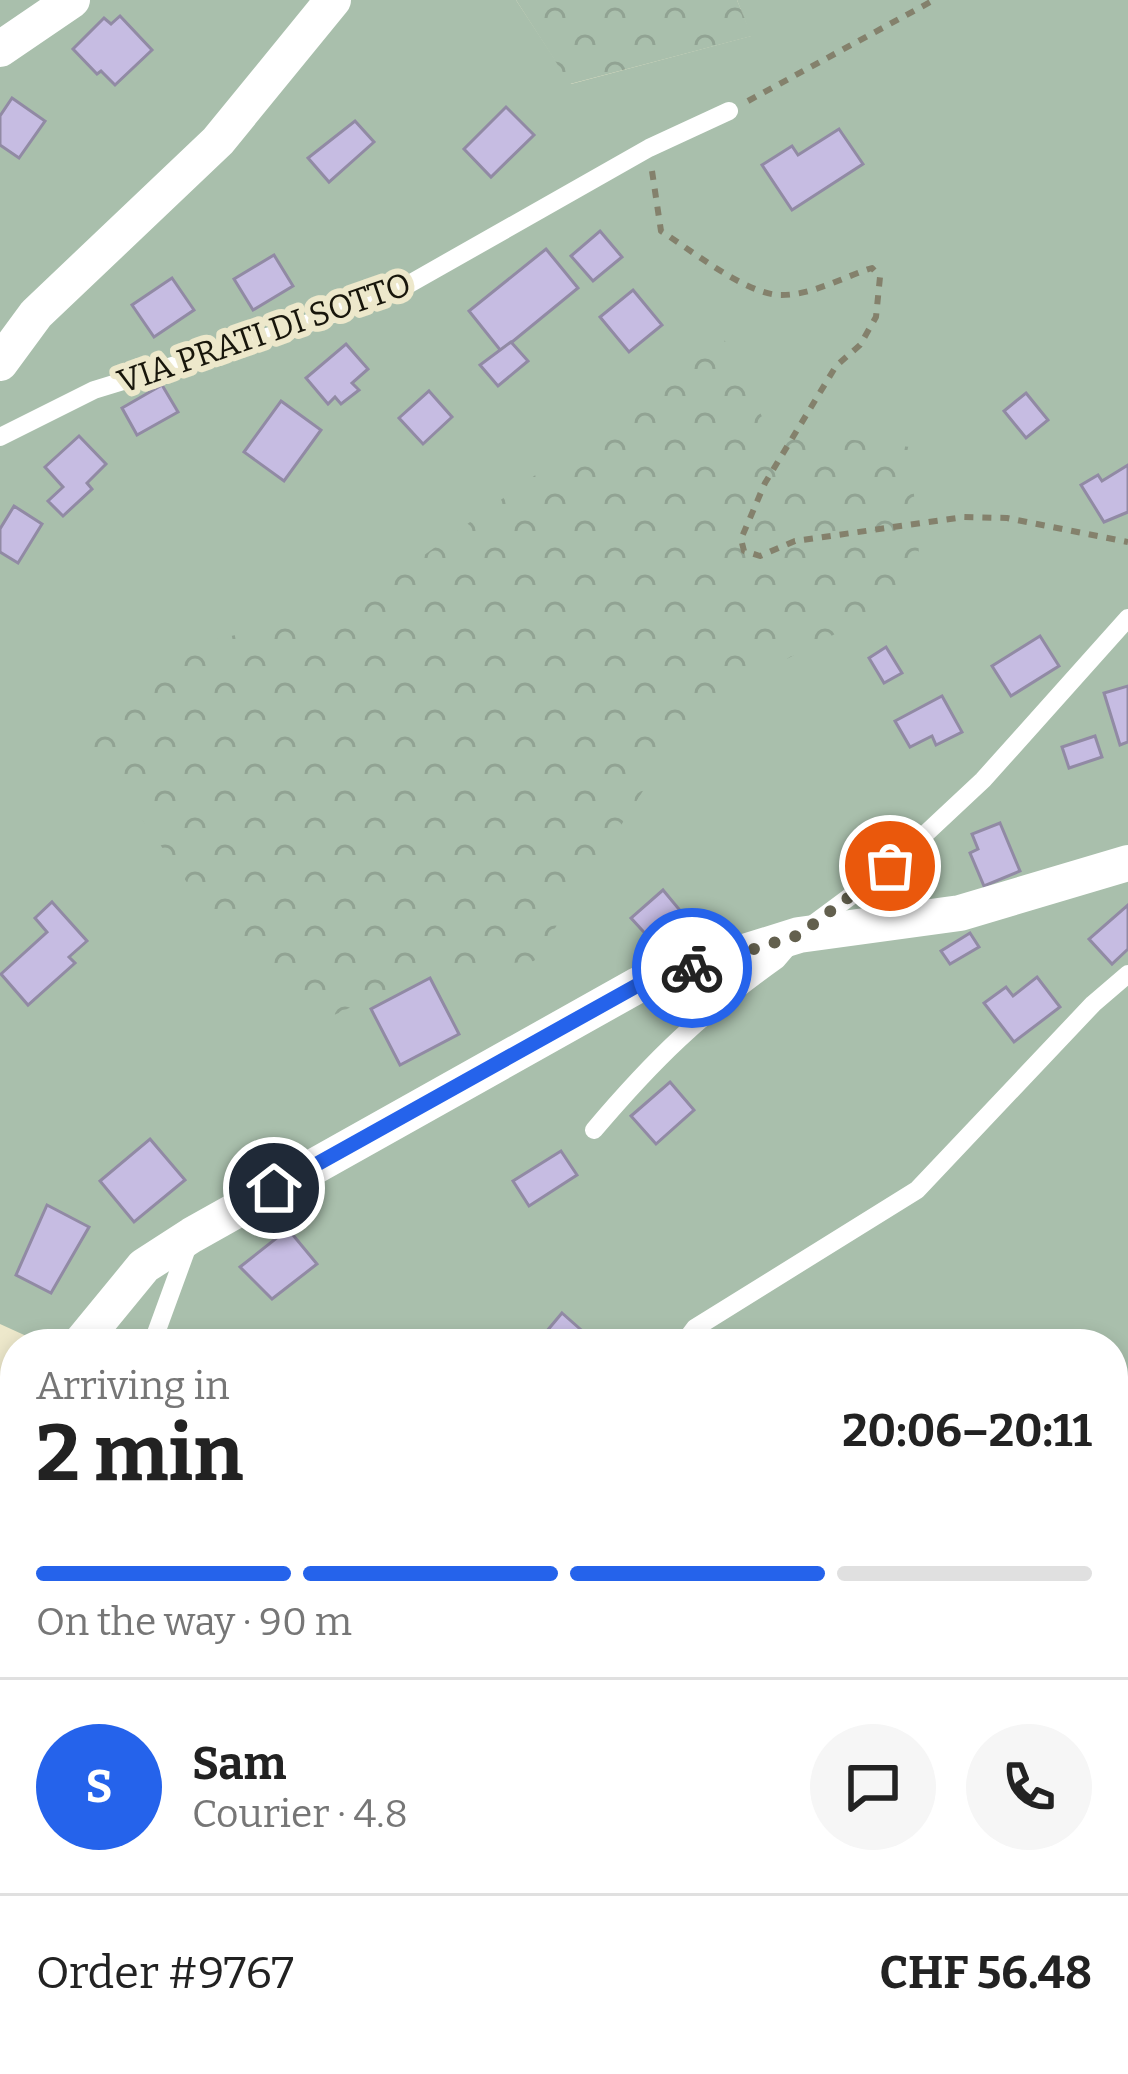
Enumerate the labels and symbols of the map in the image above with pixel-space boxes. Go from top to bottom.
street label: VIA PRATI DI SOTTO [112,264,416,402]
pin [839,815,941,917]
courier [632,908,752,1028]
pin [223,1137,325,1239]

